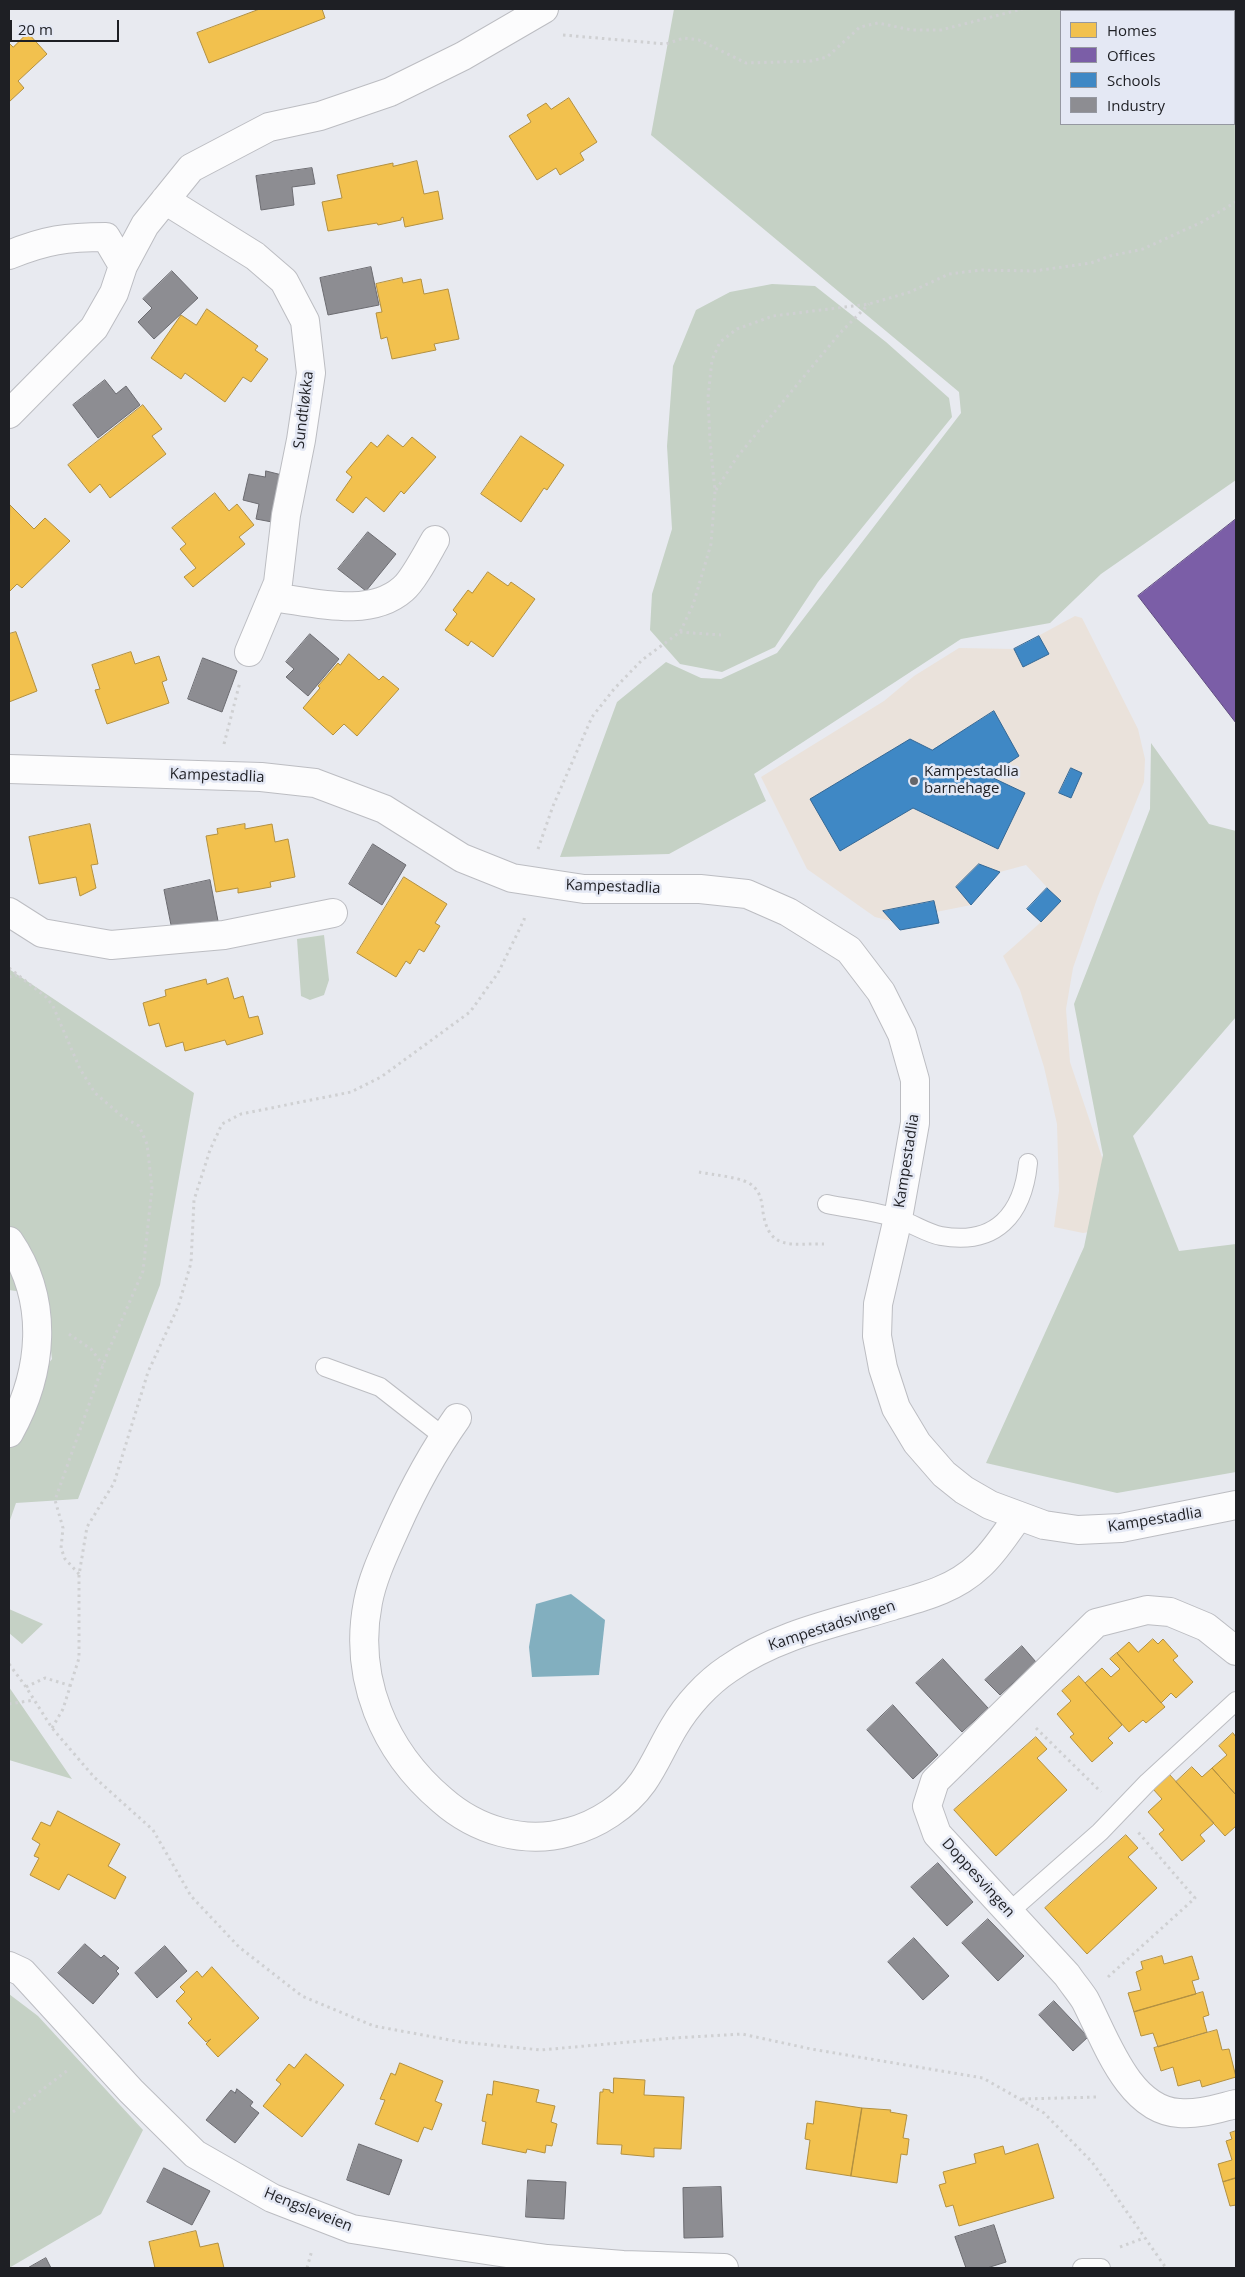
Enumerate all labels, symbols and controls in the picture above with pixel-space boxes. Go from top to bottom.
scale bar [12,10,121,42]
legend [1060,10,1235,125]
text: 20 m [18,19,53,39]
text: Homes [1107,20,1157,40]
text: Offices [1107,45,1155,65]
text: Schools [1107,70,1161,90]
text: Industry [1107,95,1165,115]
street label: Sundtløkka [290,370,318,450]
place label: Kampestadlia barnehage [924,763,1019,798]
street label: Kampestadlia [169,765,265,787]
marker: Kampestadlia barnehage [908,775,920,787]
street label: Kampestadlia [565,876,661,898]
street label: Kampestadlia [891,1113,923,1209]
street label: Kampestadlia [1107,1504,1203,1536]
street label: Kampestadsvingen [766,1597,898,1655]
street label: Doppesvingen [938,1835,1018,1921]
street label: Hengsleveien [261,2184,355,2236]

